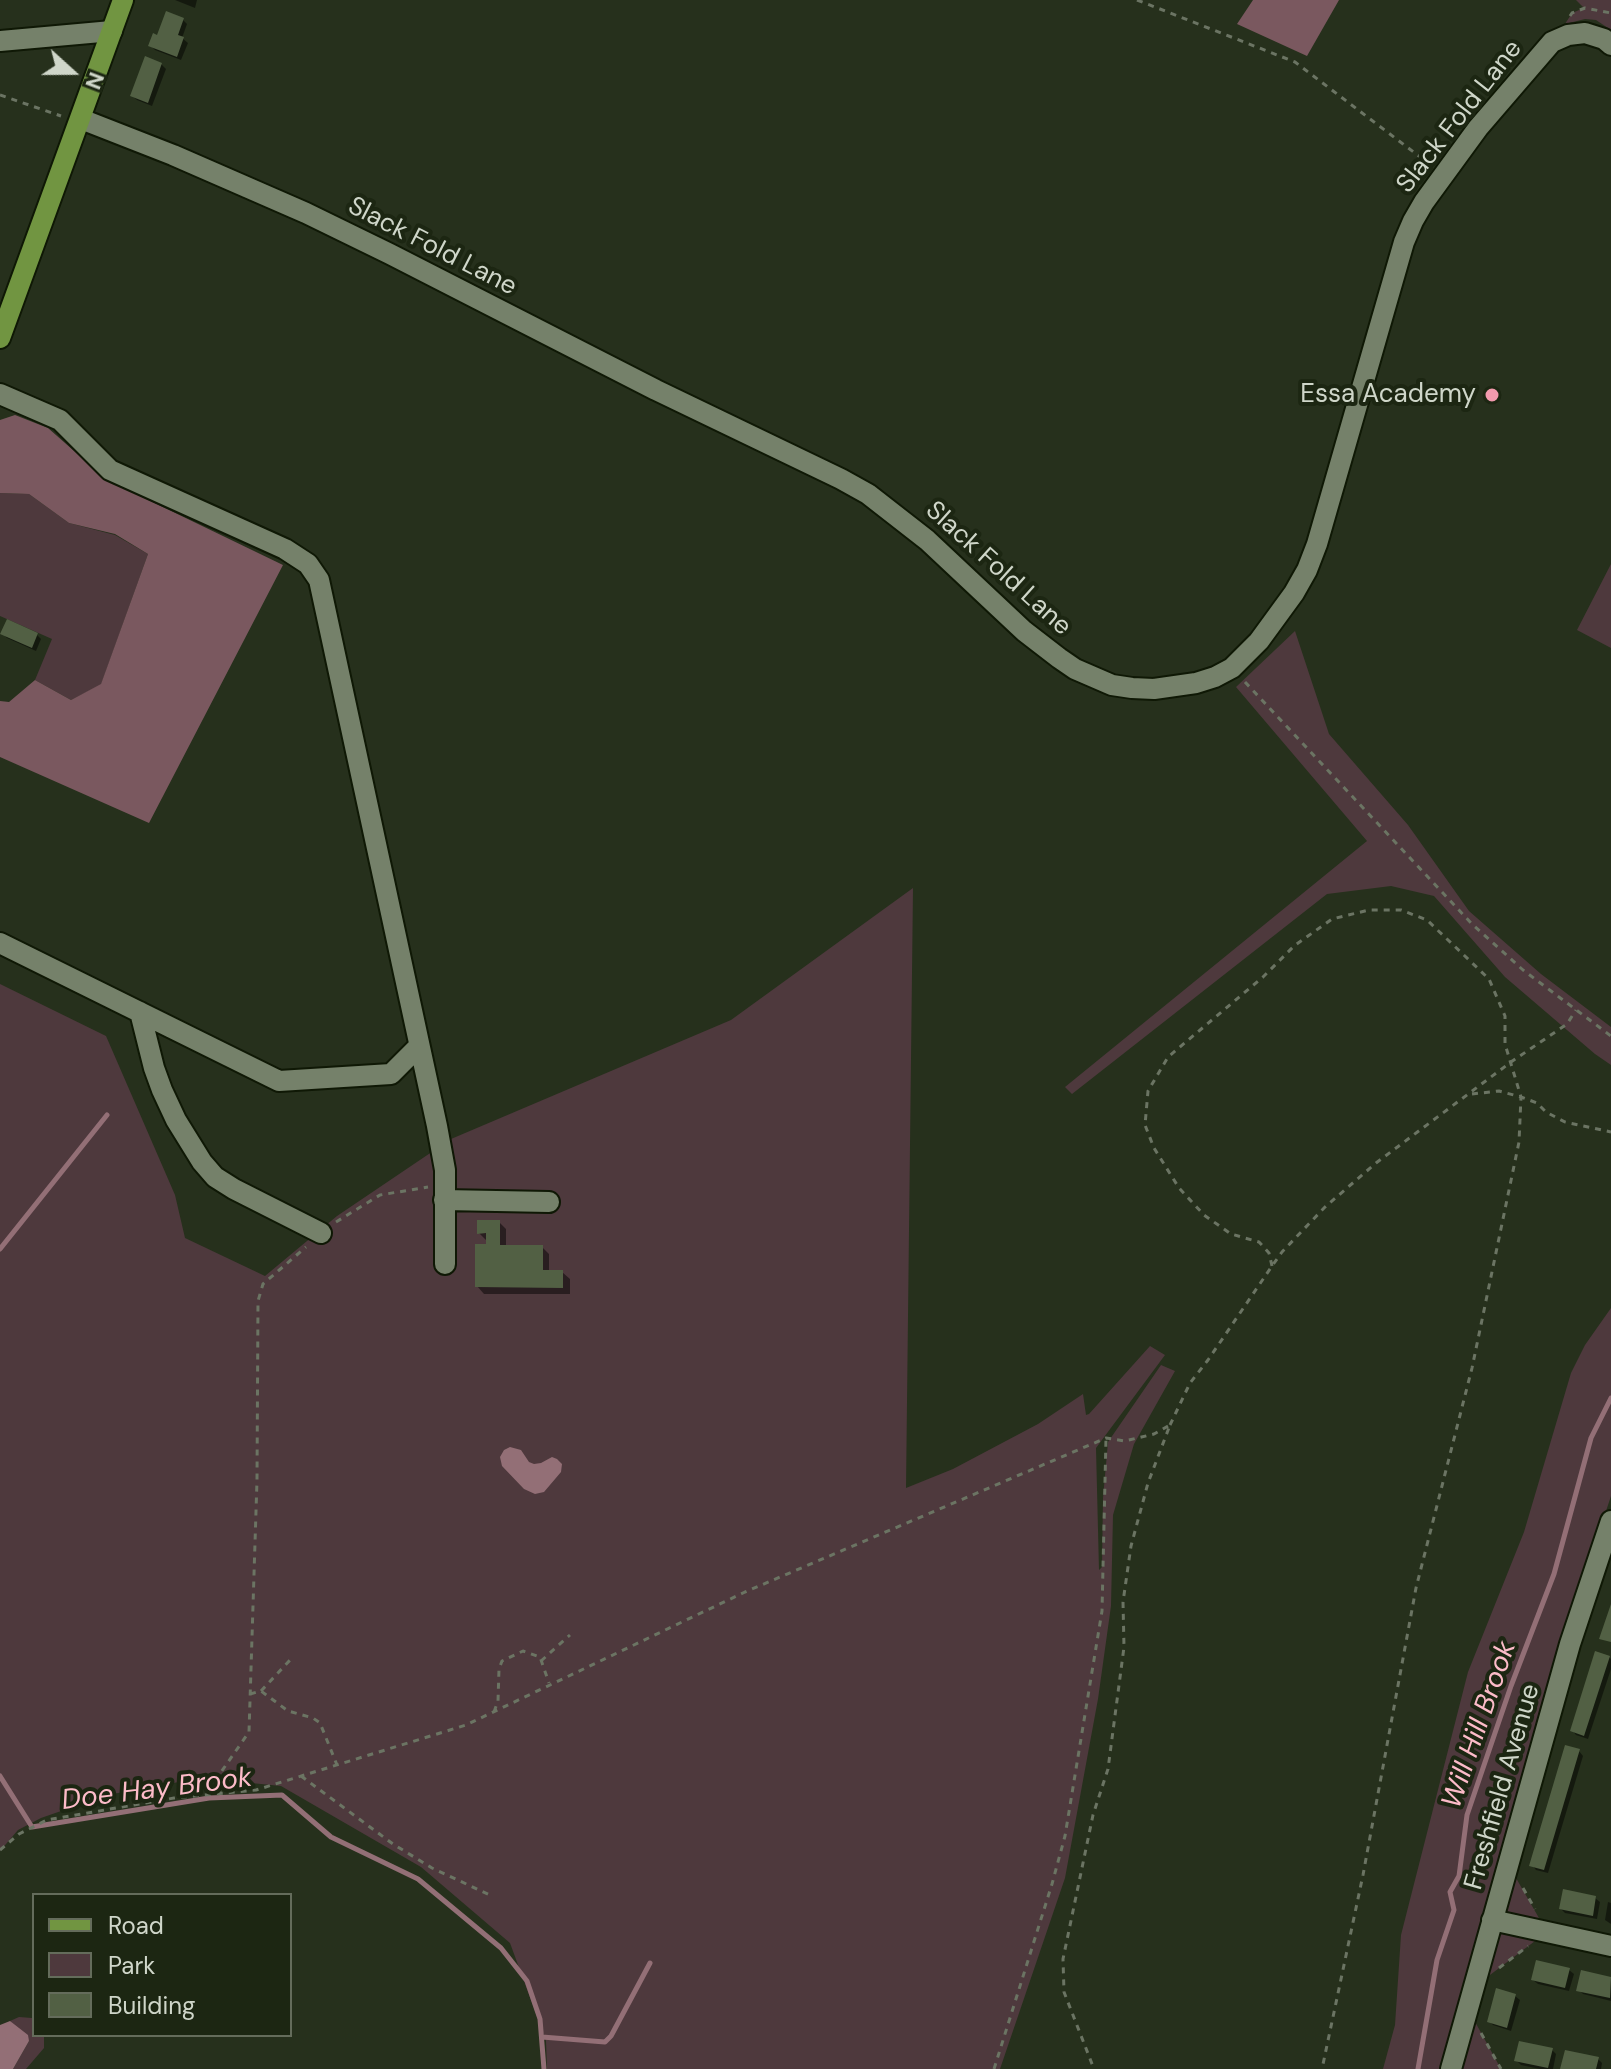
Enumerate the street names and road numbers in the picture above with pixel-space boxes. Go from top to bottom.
street label: Slack Fold Lane [1391,34,1529,200]
street label: Slack Fold Lane [342,191,522,303]
street label: Slack Fold Lane [919,495,1077,643]
street label: Freshfield Avenue [1459,1681,1547,1893]

